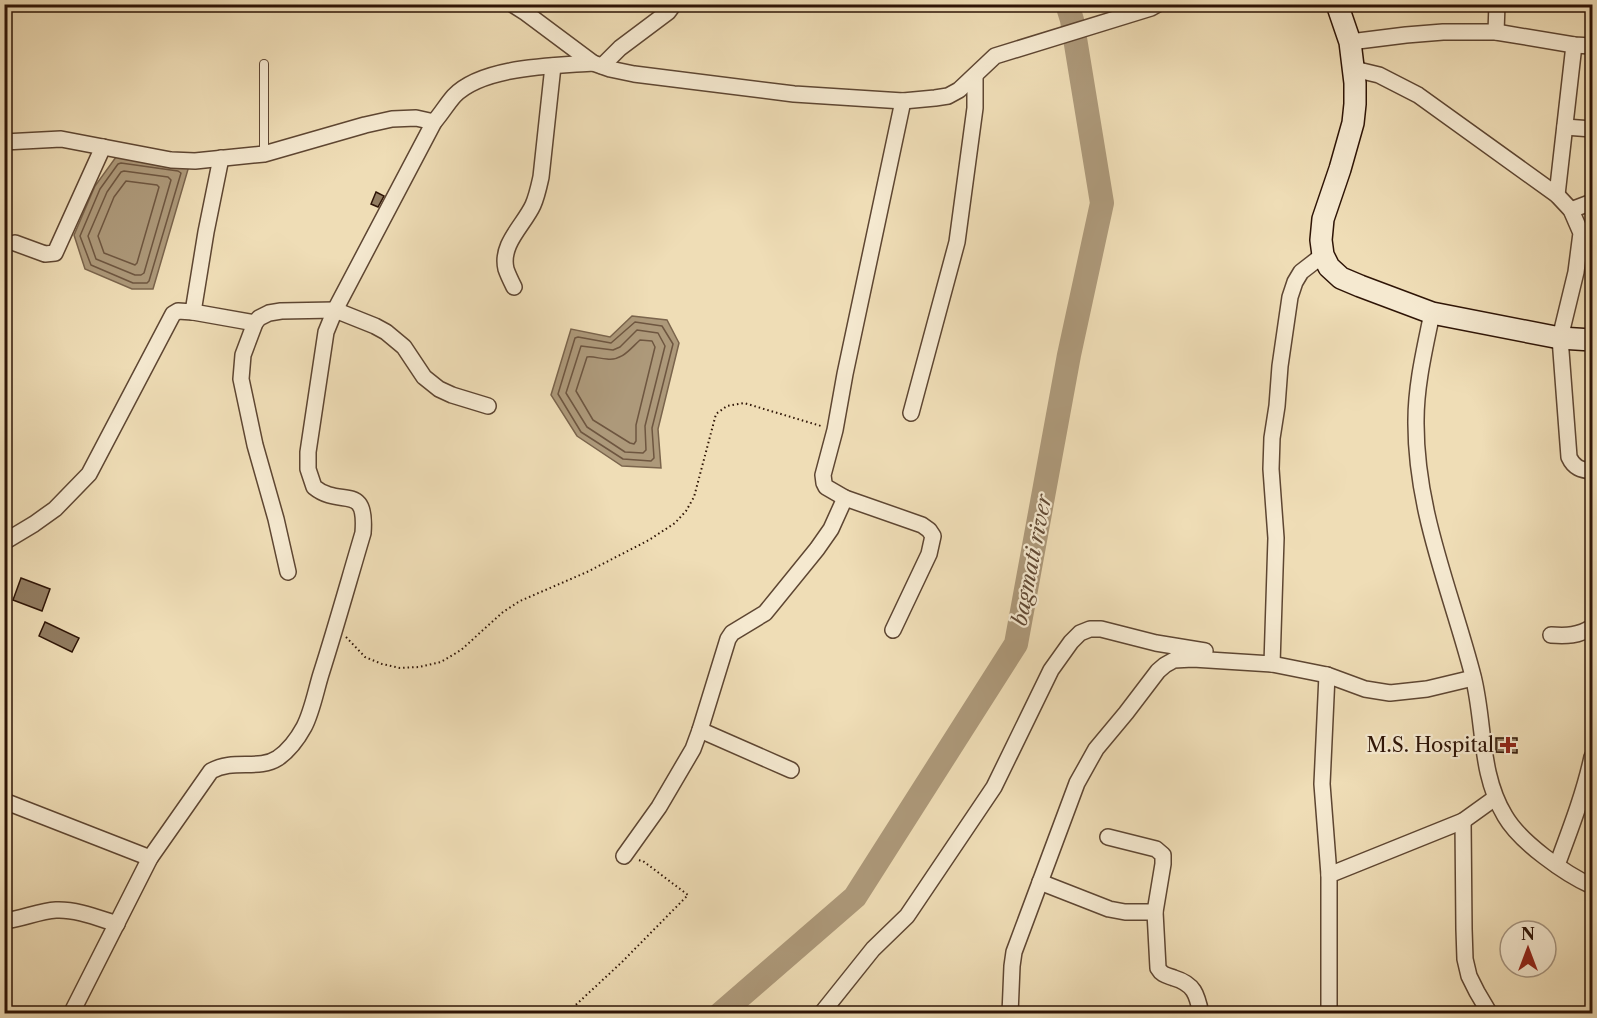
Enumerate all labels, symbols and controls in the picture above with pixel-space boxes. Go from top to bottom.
water label: bagmati river [1007,491,1057,627]
place label: M.S. Hospital [1366,733,1494,757]
marker: M.S. Hospital [1499,736,1517,754]
north arrow [1498,919,1558,979]
text: N [1521,924,1535,944]

